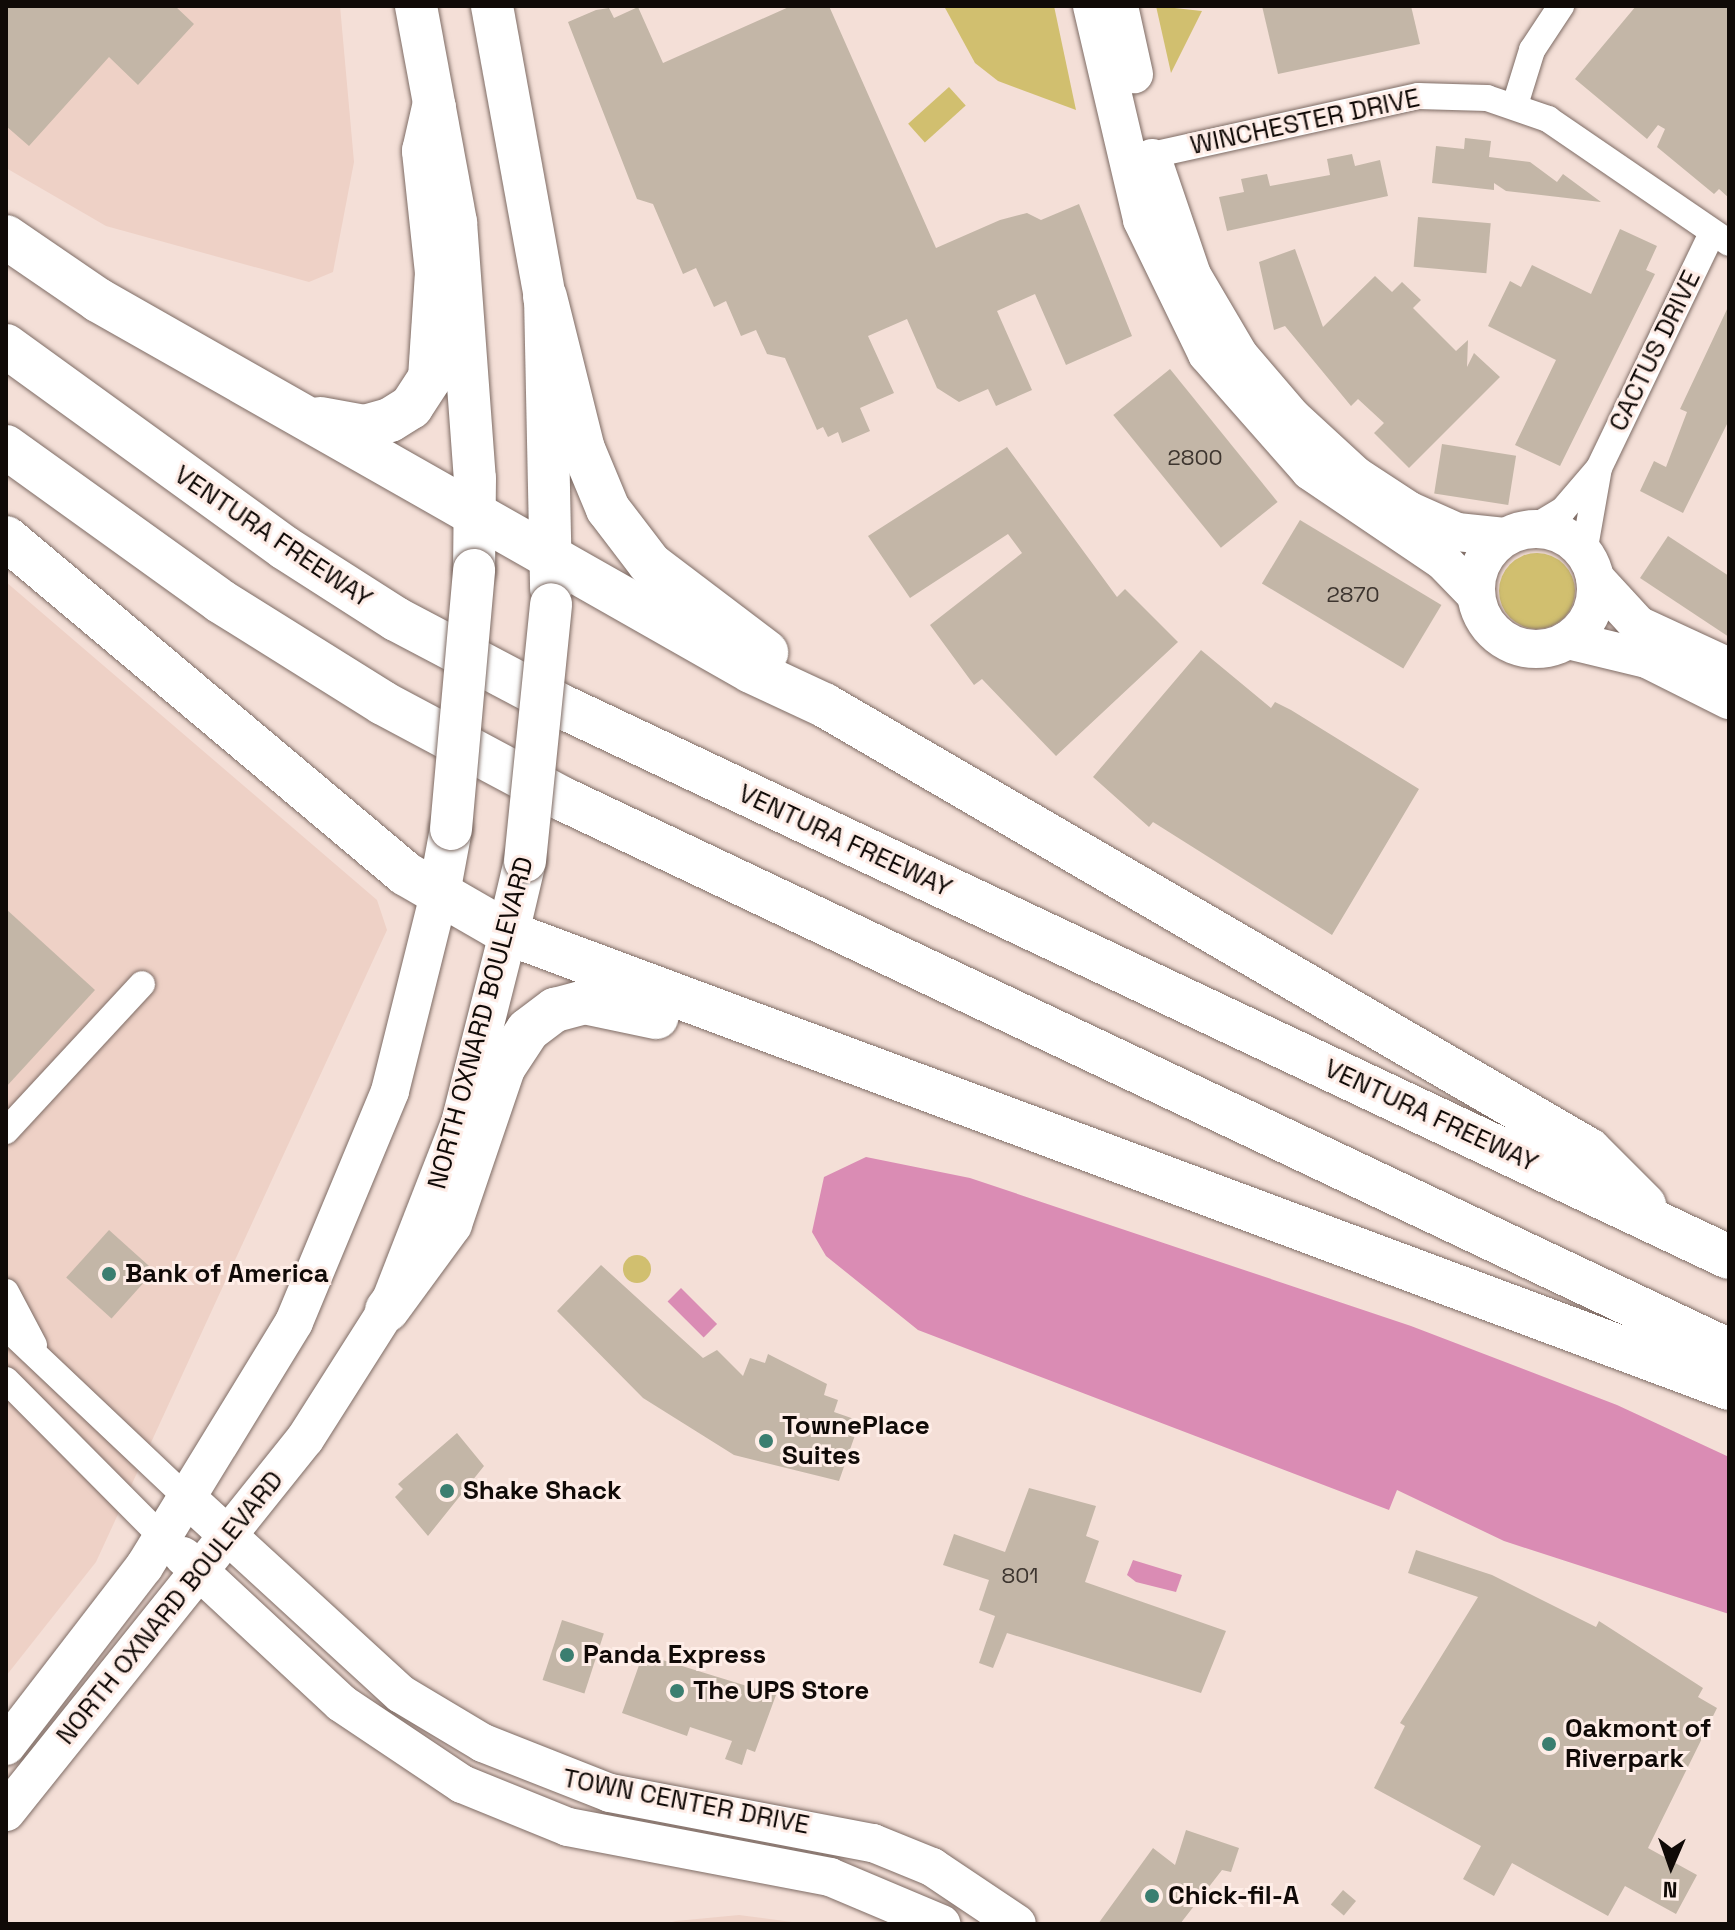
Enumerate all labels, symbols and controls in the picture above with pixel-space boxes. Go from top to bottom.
street label: WINCHESTER DRIVE [1187,82,1423,162]
street label: CACTUS DRIVE [1603,266,1707,436]
house number: 2800 [1167,445,1223,471]
street label: VENTURA FREEWAY [168,459,378,615]
house number: 2870 [1326,582,1380,608]
street label: VENTURA FREEWAY [733,778,957,904]
street label: NORTH OXNARD BOULEVARD [422,853,540,1193]
street label: VENTURA FREEWAY [1319,1053,1543,1179]
place label: Bank of America [125,1258,329,1290]
marker: Bank of America [100,1265,118,1283]
place label: TownePlace Suites [782,1410,930,1472]
marker: TownePlace Suites [757,1432,775,1450]
street label: NORTH OXNARD BOULEVARD [50,1465,290,1751]
place label: Shake Shack [463,1475,622,1507]
marker: Shake Shack [438,1482,456,1500]
house number: 801 [1001,1563,1039,1589]
place label: Panda Express [583,1639,766,1671]
marker: Panda Express [558,1646,576,1664]
place label: The UPS Store [693,1675,869,1707]
marker: The UPS Store [668,1682,686,1700]
place label: Oakmont of Riverpark [1565,1713,1711,1774]
marker: Oakmont of Riverpark [1540,1735,1558,1753]
street label: TOWN CENTER DRIVE [560,1763,812,1841]
north arrow [1631,1826,1711,1906]
text: N [1662,1876,1678,1904]
place label: Chick-fil-A [1168,1880,1299,1912]
marker: Chick-fil-A [1143,1887,1161,1905]

